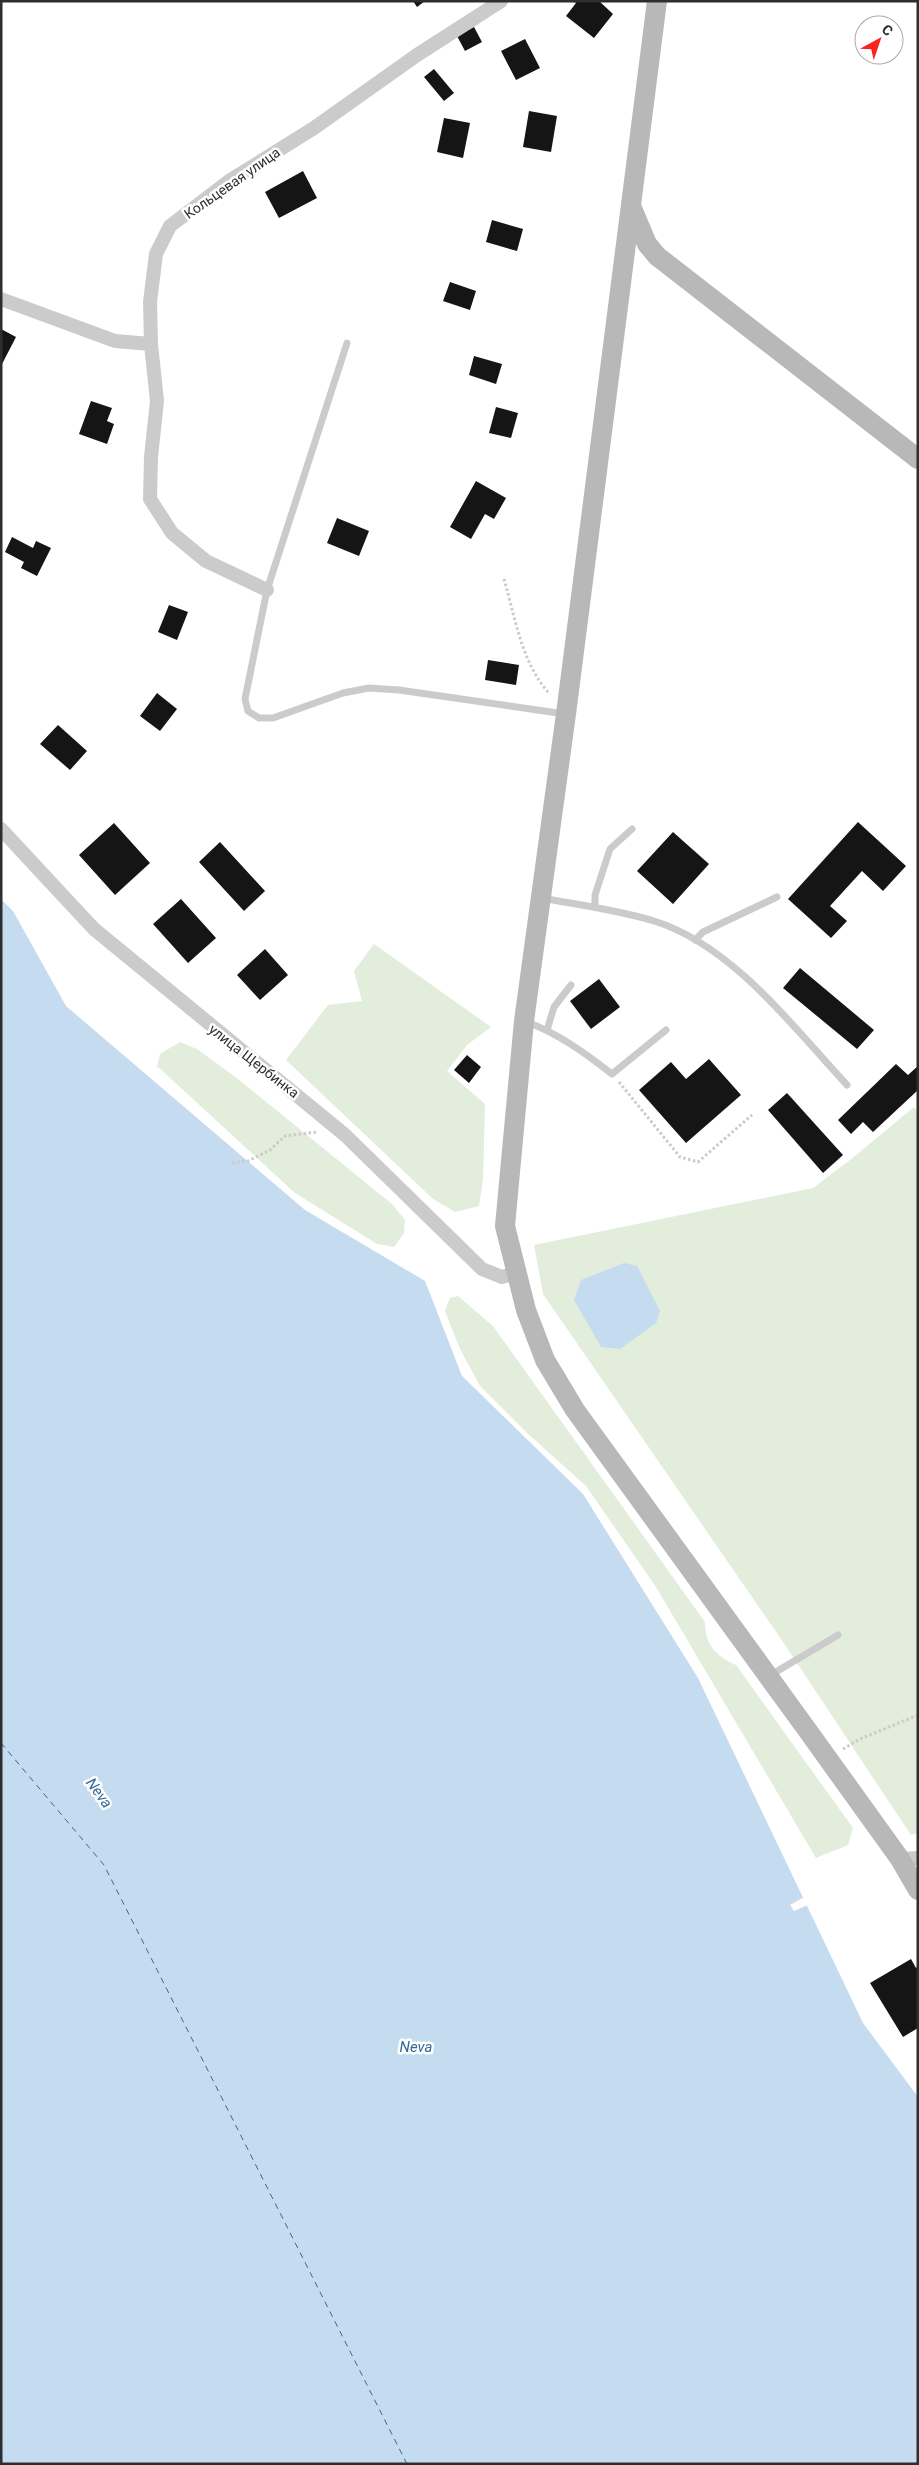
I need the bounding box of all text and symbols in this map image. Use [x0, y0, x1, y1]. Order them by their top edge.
north arrow [854, 15, 904, 65]
text: С [879, 21, 896, 39]
street label: Кольцевая улица [181, 144, 283, 222]
street label: улица Щербинка [206, 1021, 302, 1101]
water label: Neva [82, 1774, 116, 1812]
water label: Neva [400, 2038, 433, 2056]

